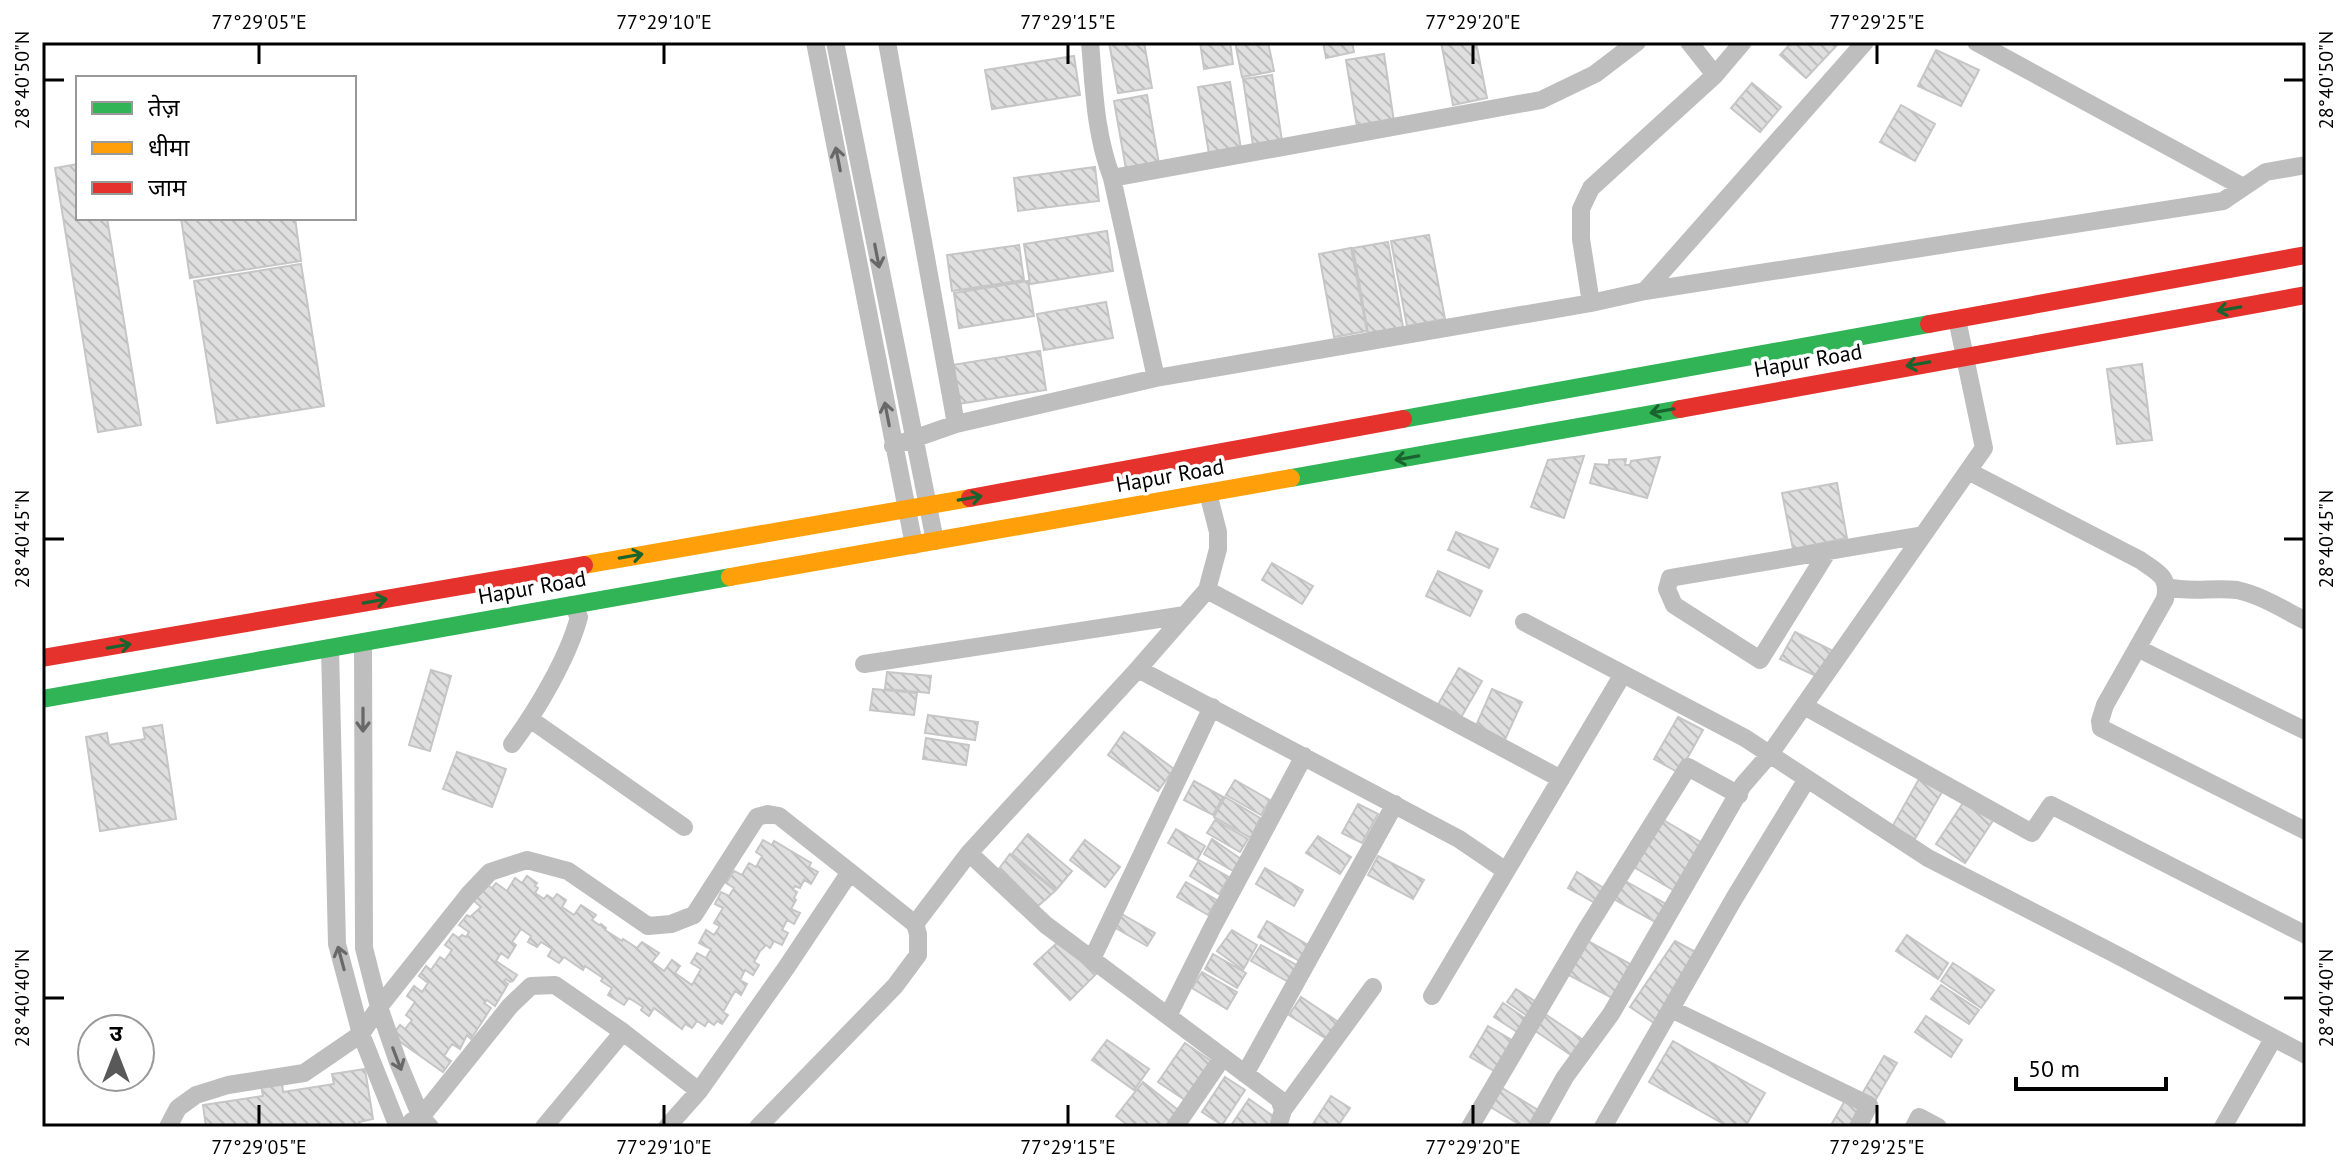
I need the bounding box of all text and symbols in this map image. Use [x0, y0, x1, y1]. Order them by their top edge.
text: 77°29'05"E [211, 9, 307, 35]
text: 77°29'10"E [616, 9, 712, 35]
text: 77°29'15"E [1020, 9, 1116, 35]
text: 77°29'20"E [1425, 9, 1521, 35]
text: 77°29'25"E [1829, 9, 1925, 35]
text: 28°40'50"N [9, 31, 35, 129]
text: 28°40'50"N [2313, 31, 2339, 129]
legend [76, 76, 356, 220]
text: तेज़ [148, 92, 181, 123]
text: धीमा [148, 132, 190, 163]
one-way arrow [829, 147, 844, 172]
text: जाम [148, 172, 187, 203]
one-way arrow [871, 243, 886, 268]
one-way arrow [2217, 302, 2242, 317]
street label: Hapur Road [1752, 337, 1864, 383]
one-way arrow [1906, 357, 1931, 372]
one-way arrow [879, 402, 894, 427]
one-way arrow [1650, 405, 1676, 420]
one-way arrow [1394, 451, 1420, 466]
street label: Hapur Road [1114, 452, 1226, 498]
text: 28°40'45"N [9, 490, 35, 588]
one-way arrow [957, 490, 983, 505]
text: 28°40'45"N [2313, 490, 2339, 588]
one-way arrow [618, 548, 643, 563]
street label: Hapur Road [476, 564, 588, 610]
one-way arrow [362, 592, 387, 607]
one-way arrow [106, 637, 131, 652]
one-way arrow [355, 706, 371, 733]
one-way arrow [332, 946, 347, 972]
text: 28°40'40"N [9, 949, 35, 1047]
text: 28°40'40"N [2313, 949, 2339, 1047]
north arrow [76, 1013, 156, 1093]
text: उ [110, 1019, 124, 1047]
scale bar [2016, 1041, 2166, 1091]
one-way arrow [391, 1046, 405, 1070]
text: 50 m [2028, 1053, 2080, 1084]
text: 77°29'05"E [211, 1134, 307, 1160]
text: 77°29'10"E [616, 1134, 712, 1160]
text: 77°29'15"E [1020, 1134, 1116, 1160]
text: 77°29'20"E [1425, 1134, 1521, 1160]
text: 77°29'25"E [1829, 1134, 1925, 1160]

